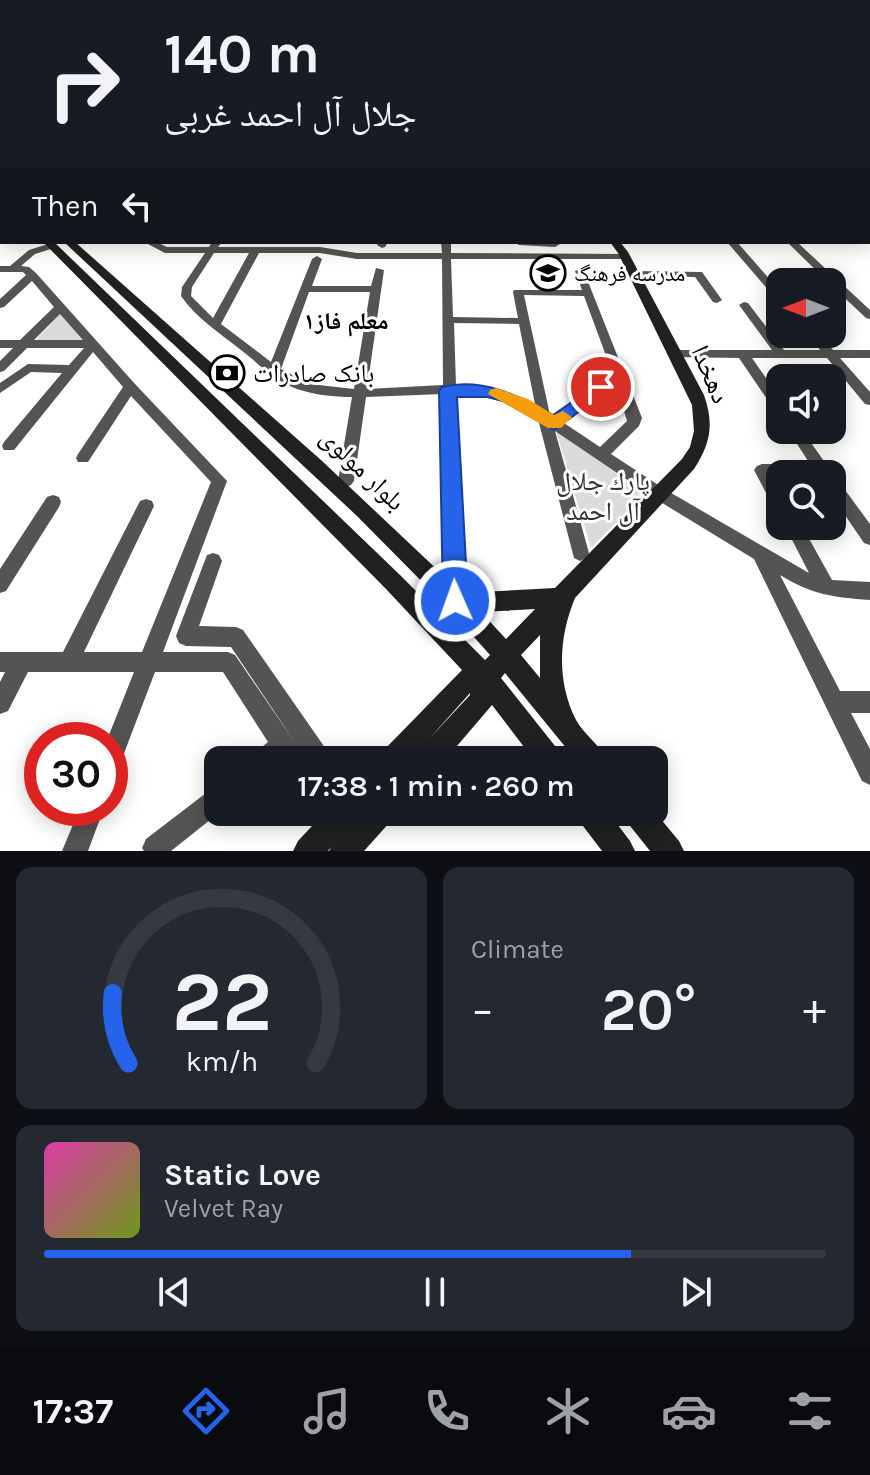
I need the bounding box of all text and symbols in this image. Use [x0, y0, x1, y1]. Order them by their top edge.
text: 140 m [164, 21, 320, 86]
icon: right [32, 32, 136, 136]
text: جلال آل احمد غربی [164, 93, 417, 135]
icon: left [115, 184, 159, 228]
text: Then [32, 188, 99, 224]
school or university icon: مدرسه فرهنگ [529, 254, 567, 292]
place label: مدرسه فرهنگ [574, 261, 685, 287]
north arrow [766, 268, 846, 348]
map controls [766, 268, 846, 540]
district label: معلم فاز۱ [303, 307, 389, 337]
street label: دهخدا [685, 341, 736, 408]
pin [567, 353, 635, 421]
bank icon: بانک صادرات [208, 354, 246, 392]
place label: بانک صادرات [253, 358, 374, 389]
button: sound [766, 364, 846, 444]
icon: arrive [579, 365, 623, 409]
street label: بلوار مولوی [314, 421, 411, 517]
button: search [766, 460, 846, 540]
park label: پارك جلال آل احمد [556, 466, 650, 527]
position arrow [413, 559, 497, 643]
speed limit sign: 30 [24, 722, 128, 826]
text: 17:38 · 1 min · 260 m [297, 768, 575, 804]
text: Climate [471, 934, 564, 965]
text: 22 [171, 954, 272, 1051]
text: 20° [601, 975, 696, 1045]
text: − [471, 984, 494, 1035]
text: + [803, 984, 826, 1035]
text: km/h [185, 1045, 258, 1078]
text: Static Love [164, 1157, 321, 1193]
text: Velvet Ray [164, 1193, 283, 1224]
icon: previous [152, 1270, 196, 1314]
icon: pause [413, 1270, 457, 1314]
icon: next [674, 1270, 718, 1314]
icon: directions [178, 1383, 234, 1439]
icon: music [299, 1383, 355, 1439]
icon: phone [419, 1383, 475, 1439]
icon: climate [540, 1383, 596, 1439]
icon: car [661, 1383, 717, 1439]
icon: filters [782, 1383, 838, 1439]
text: 17:37 [32, 1390, 113, 1432]

